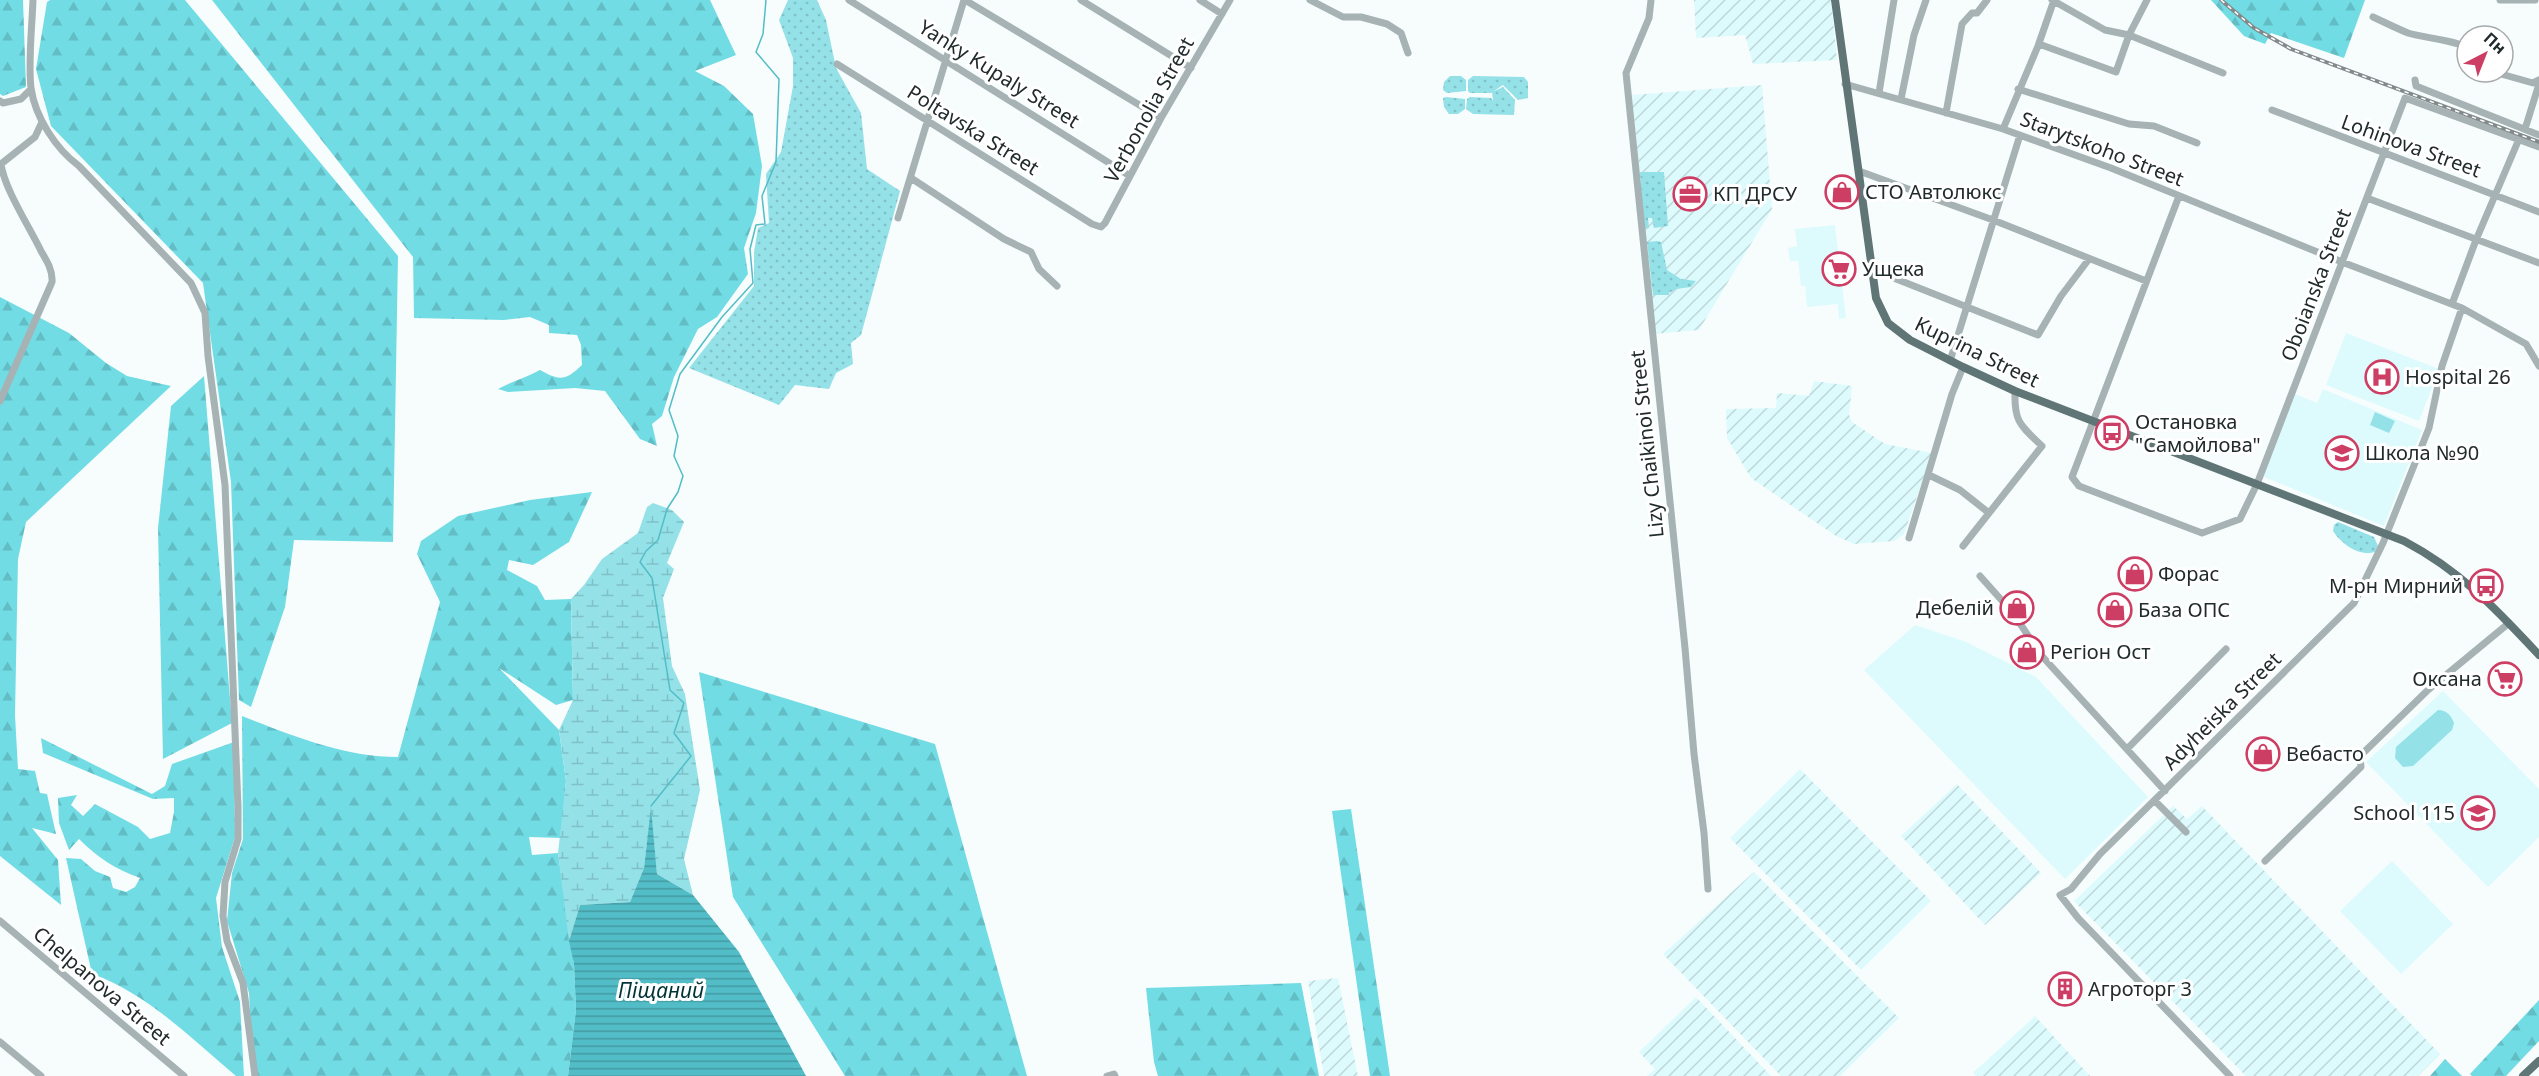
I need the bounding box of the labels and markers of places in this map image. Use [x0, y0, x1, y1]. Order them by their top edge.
shop icon: СТО Автолюкс [1824, 174, 1860, 210]
office icon: КП ДРСУ [1672, 176, 1708, 212]
place label: СТО Автолюкс [1865, 178, 2002, 205]
place label: КП ДРСУ [1713, 180, 1798, 207]
supermarket icon: Ущека [1821, 251, 1857, 287]
place label: Ущека [1862, 255, 1924, 282]
hospital icon: Hospital 26 [2364, 359, 2400, 395]
place label: Hospital 26 [2405, 363, 2511, 390]
place label: Остановка "Самойлова" [2135, 408, 2261, 458]
bus stop icon: Остановка "Самойлова" [2094, 415, 2130, 451]
school or university icon: Школа №90 [2324, 435, 2360, 471]
place label: Школа №90 [2365, 439, 2479, 466]
shop icon: Форас [2117, 556, 2153, 592]
place label: Форас [2158, 560, 2220, 587]
bus stop icon: М-рн Мирний [2468, 568, 2504, 604]
place label: М-рн Мирний [2329, 572, 2463, 599]
shop icon: Дебелій [1999, 590, 2035, 626]
shop icon: База ОПС [2097, 592, 2133, 628]
place label: Дебелій [1916, 594, 1994, 621]
place label: База ОПС [2138, 596, 2230, 623]
shop icon: Регіон Ост [2009, 634, 2045, 670]
place label: Регіон Ост [2050, 638, 2151, 665]
supermarket icon: Оксана [2487, 661, 2523, 697]
place label: Оксана [2412, 665, 2482, 692]
shop icon: Вебасто [2245, 736, 2281, 772]
place label: Вебасто [2286, 740, 2364, 767]
school or university icon: School 115 [2460, 795, 2496, 831]
place label: School 115 [2353, 799, 2455, 826]
building icon: Агроторг 3 [2047, 971, 2083, 1007]
place label: Агроторг 3 [2088, 975, 2192, 1002]

